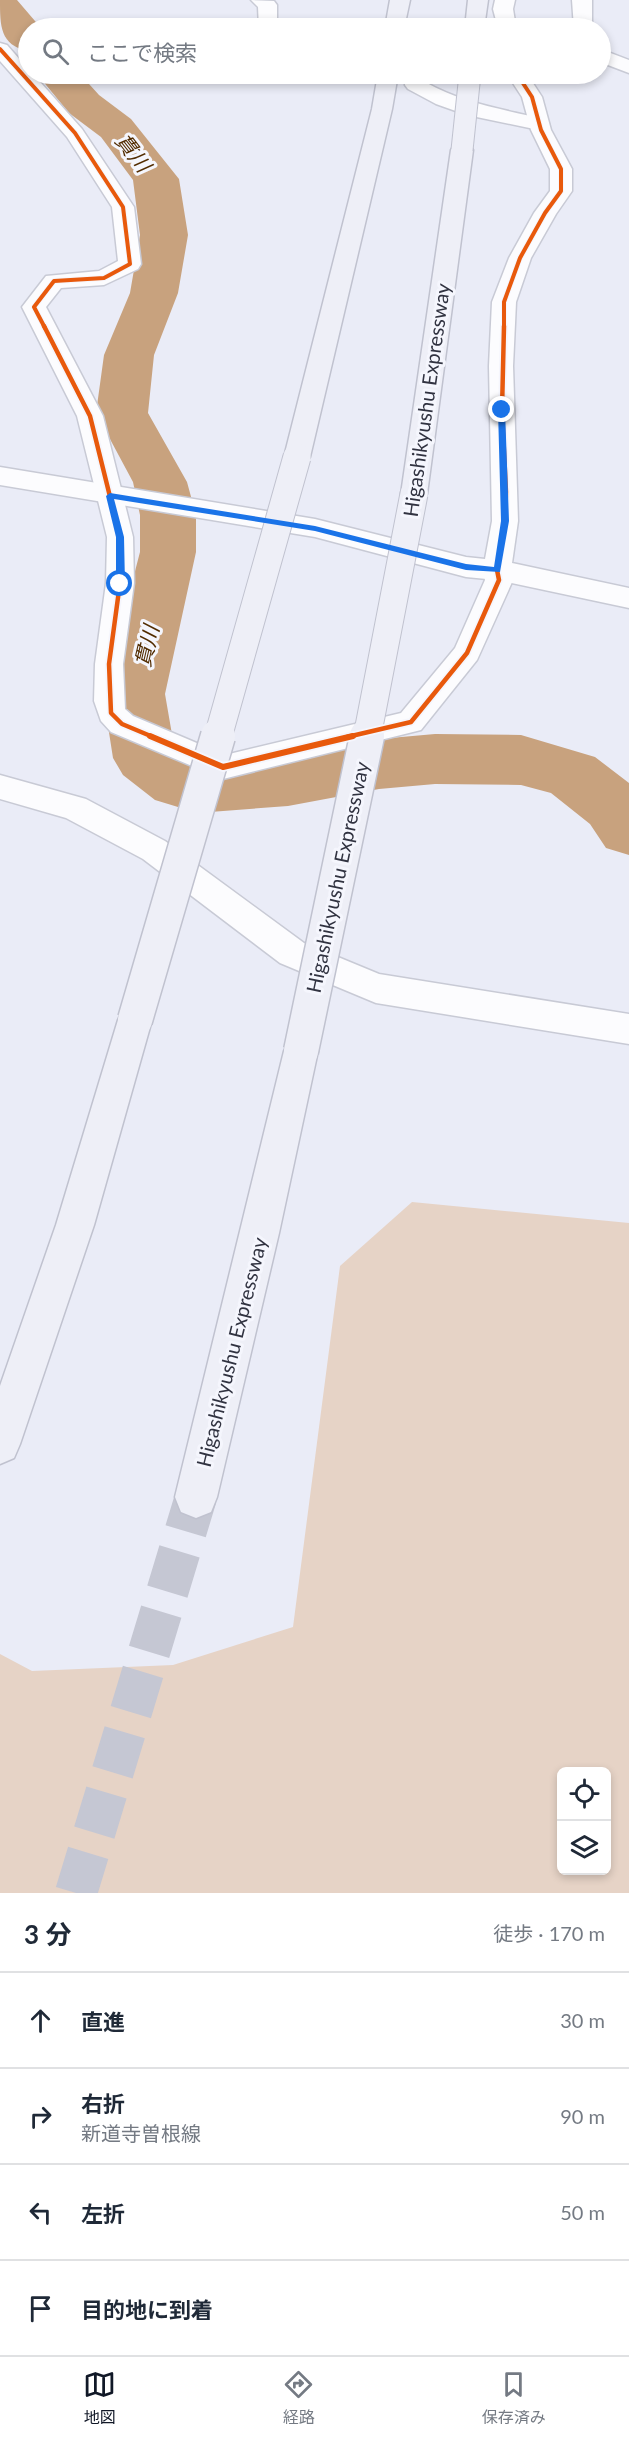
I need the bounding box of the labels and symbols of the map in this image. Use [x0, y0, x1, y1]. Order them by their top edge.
water label: 貫川 [111, 128, 158, 178]
street label: Higashikyushu Expressway [398, 281, 454, 518]
route end [488, 396, 514, 422]
route start [106, 570, 132, 596]
water label: 貫川 [129, 621, 163, 669]
street label: Higashikyushu Expressway [301, 759, 373, 995]
street label: Higashikyushu Expressway [191, 1234, 271, 1469]

